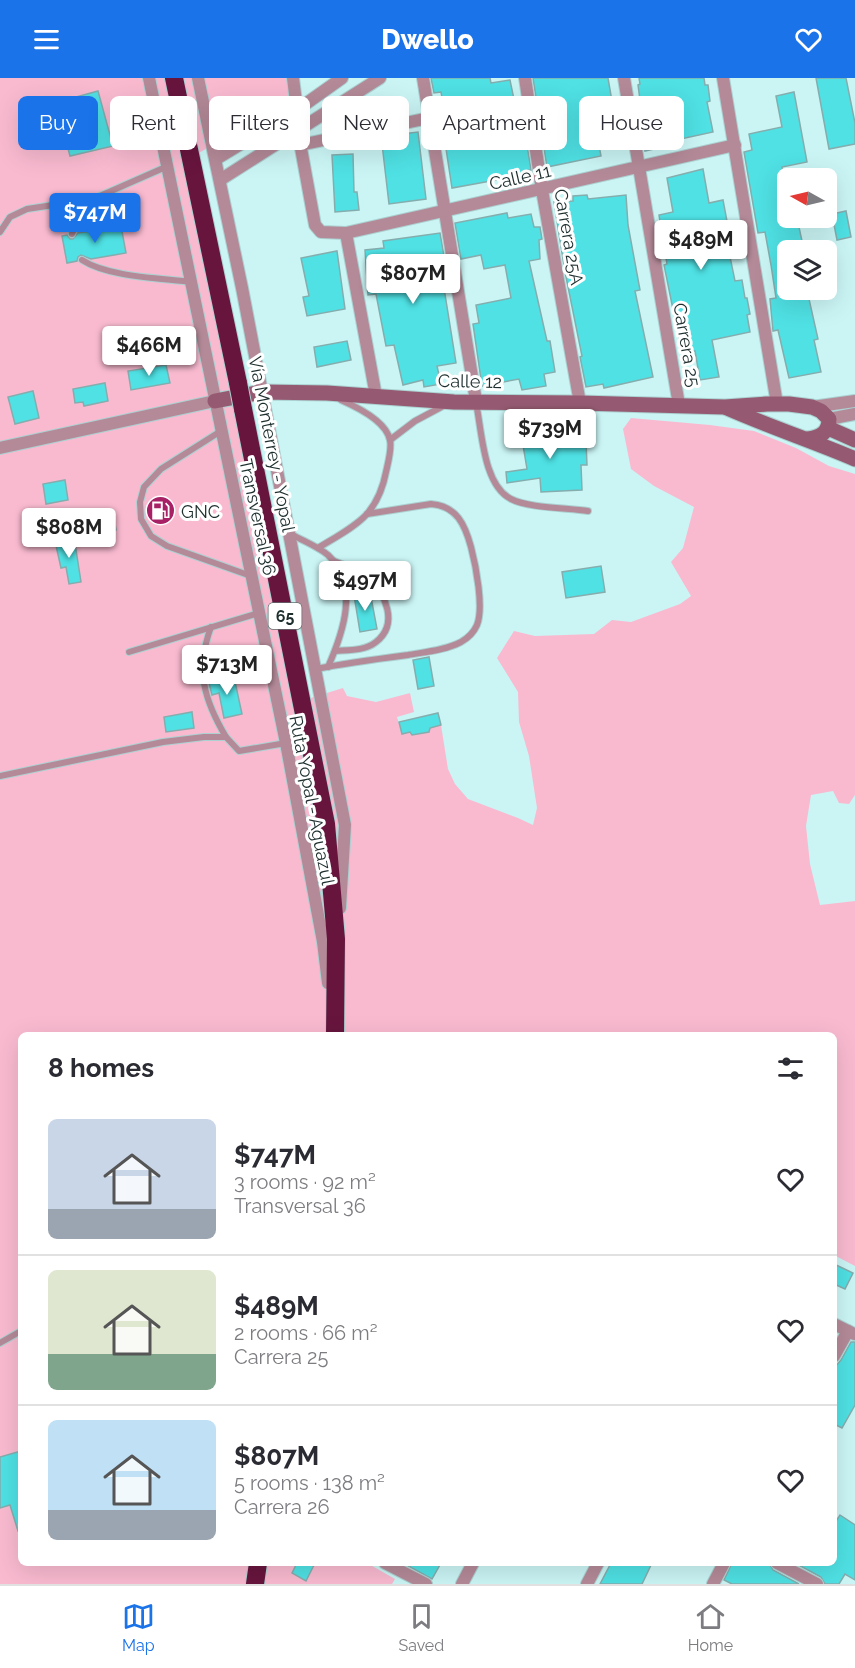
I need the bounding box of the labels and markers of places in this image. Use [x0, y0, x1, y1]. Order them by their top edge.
pin: $747M [53, 193, 137, 244]
pin: $489M [659, 220, 743, 271]
pin: $807M [371, 254, 455, 305]
pin: $466M [107, 326, 191, 377]
pin: $739M [508, 409, 592, 460]
fuel station icon: GNC [144, 495, 176, 527]
place label: GNC [181, 501, 220, 522]
pin: $808M [27, 508, 111, 559]
pin: $497M [323, 561, 407, 612]
pin: $713M [185, 645, 269, 696]

